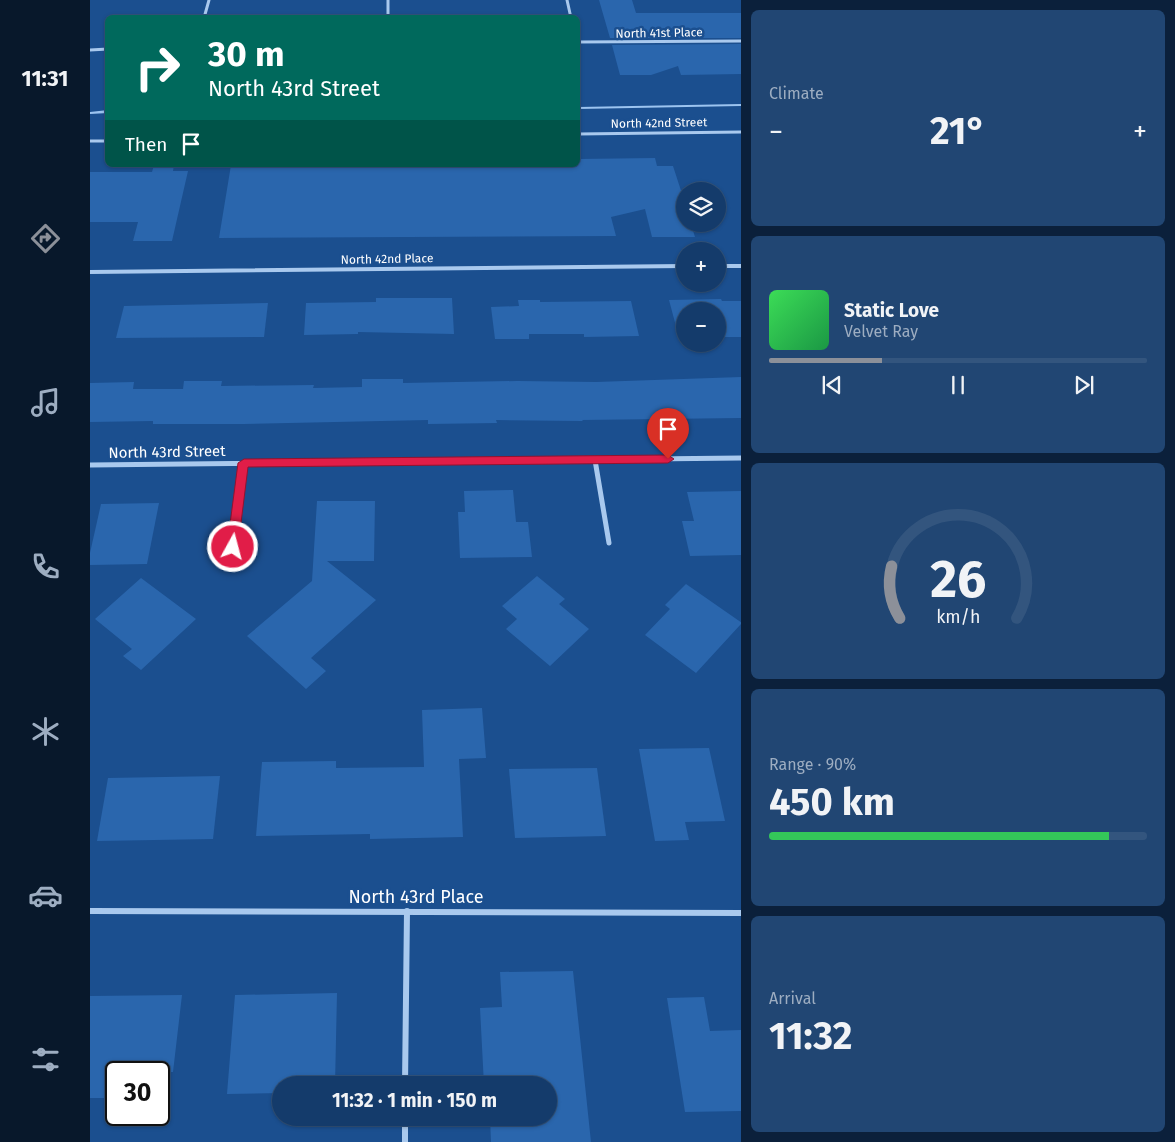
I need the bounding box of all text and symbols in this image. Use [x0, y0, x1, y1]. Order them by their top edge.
street label: North 41st Place [615, 25, 703, 41]
text: 30 m [208, 33, 285, 75]
icon: right [125, 35, 190, 100]
text: 11:31 [22, 65, 68, 92]
text: North 43rd Street [208, 75, 380, 102]
text: Climate [769, 84, 824, 103]
text: 21° [930, 108, 986, 154]
street label: North 42nd Street [611, 115, 708, 131]
text: − [769, 115, 783, 148]
text: + [1133, 115, 1147, 148]
icon: arrive [177, 130, 205, 158]
text: Then [125, 133, 167, 156]
map controls [676, 182, 726, 352]
button: layers [676, 182, 726, 232]
icon: directions [28, 221, 63, 256]
button: + [676, 242, 726, 292]
street label: North 42nd Place [341, 251, 433, 267]
text: Static Love [844, 299, 939, 322]
button: − [676, 302, 726, 352]
text: Velvet Ray [844, 322, 918, 341]
icon: previous [818, 371, 846, 399]
icon: pause [944, 371, 972, 399]
icon: next [1070, 371, 1098, 399]
icon: music [28, 385, 63, 420]
pin [647, 408, 689, 459]
icon: arrive [654, 415, 682, 443]
street label: North 43rd Street [108, 442, 226, 462]
position arrow [206, 520, 258, 572]
text: 26 [930, 548, 986, 611]
icon: phone [28, 549, 63, 584]
text: km/h [936, 606, 980, 628]
icon: climate [28, 714, 63, 749]
text: Range · 90% [769, 755, 856, 774]
text: 450 km [769, 779, 895, 825]
icon: car [28, 878, 63, 913]
street label: North 43rd Place [348, 886, 484, 908]
text: Arrival [769, 989, 816, 1008]
text: 11:32 [769, 1013, 852, 1059]
icon: filters [28, 1042, 63, 1077]
speed limit sign: 30 [105, 1061, 170, 1126]
text: 11:32 · 1 min · 150 m [332, 1089, 497, 1112]

